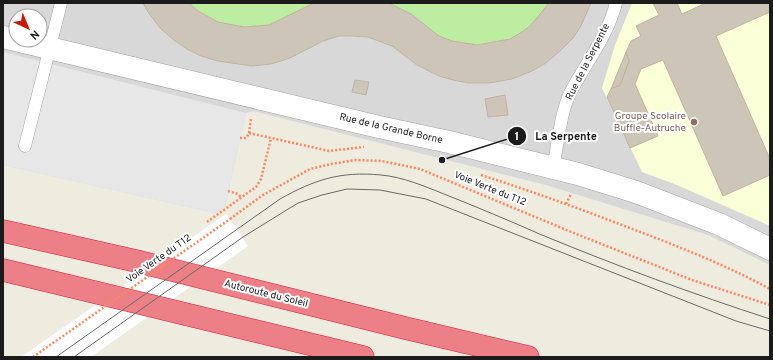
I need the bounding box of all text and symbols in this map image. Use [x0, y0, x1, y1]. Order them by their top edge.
north arrow [8, 8, 48, 48]
street label: Rue de la Serpente [563, 21, 613, 103]
text: N [27, 27, 42, 42]
place label: Groupe Scolaire Buffle-Autruche [614, 110, 686, 135]
street label: Rue de la Grande Borne [338, 111, 444, 147]
marker: Groupe Scolaire Buffle-Autruche [689, 117, 699, 127]
callout: La Serpente [507, 124, 605, 147]
text: 1 [515, 129, 519, 145]
text: La Serpente [535, 130, 597, 144]
street label: Voie Verte du T12 [452, 169, 528, 209]
street label: Voie Verte du T12 [124, 232, 194, 286]
street label: Autoroute du Soleil [223, 277, 309, 311]

